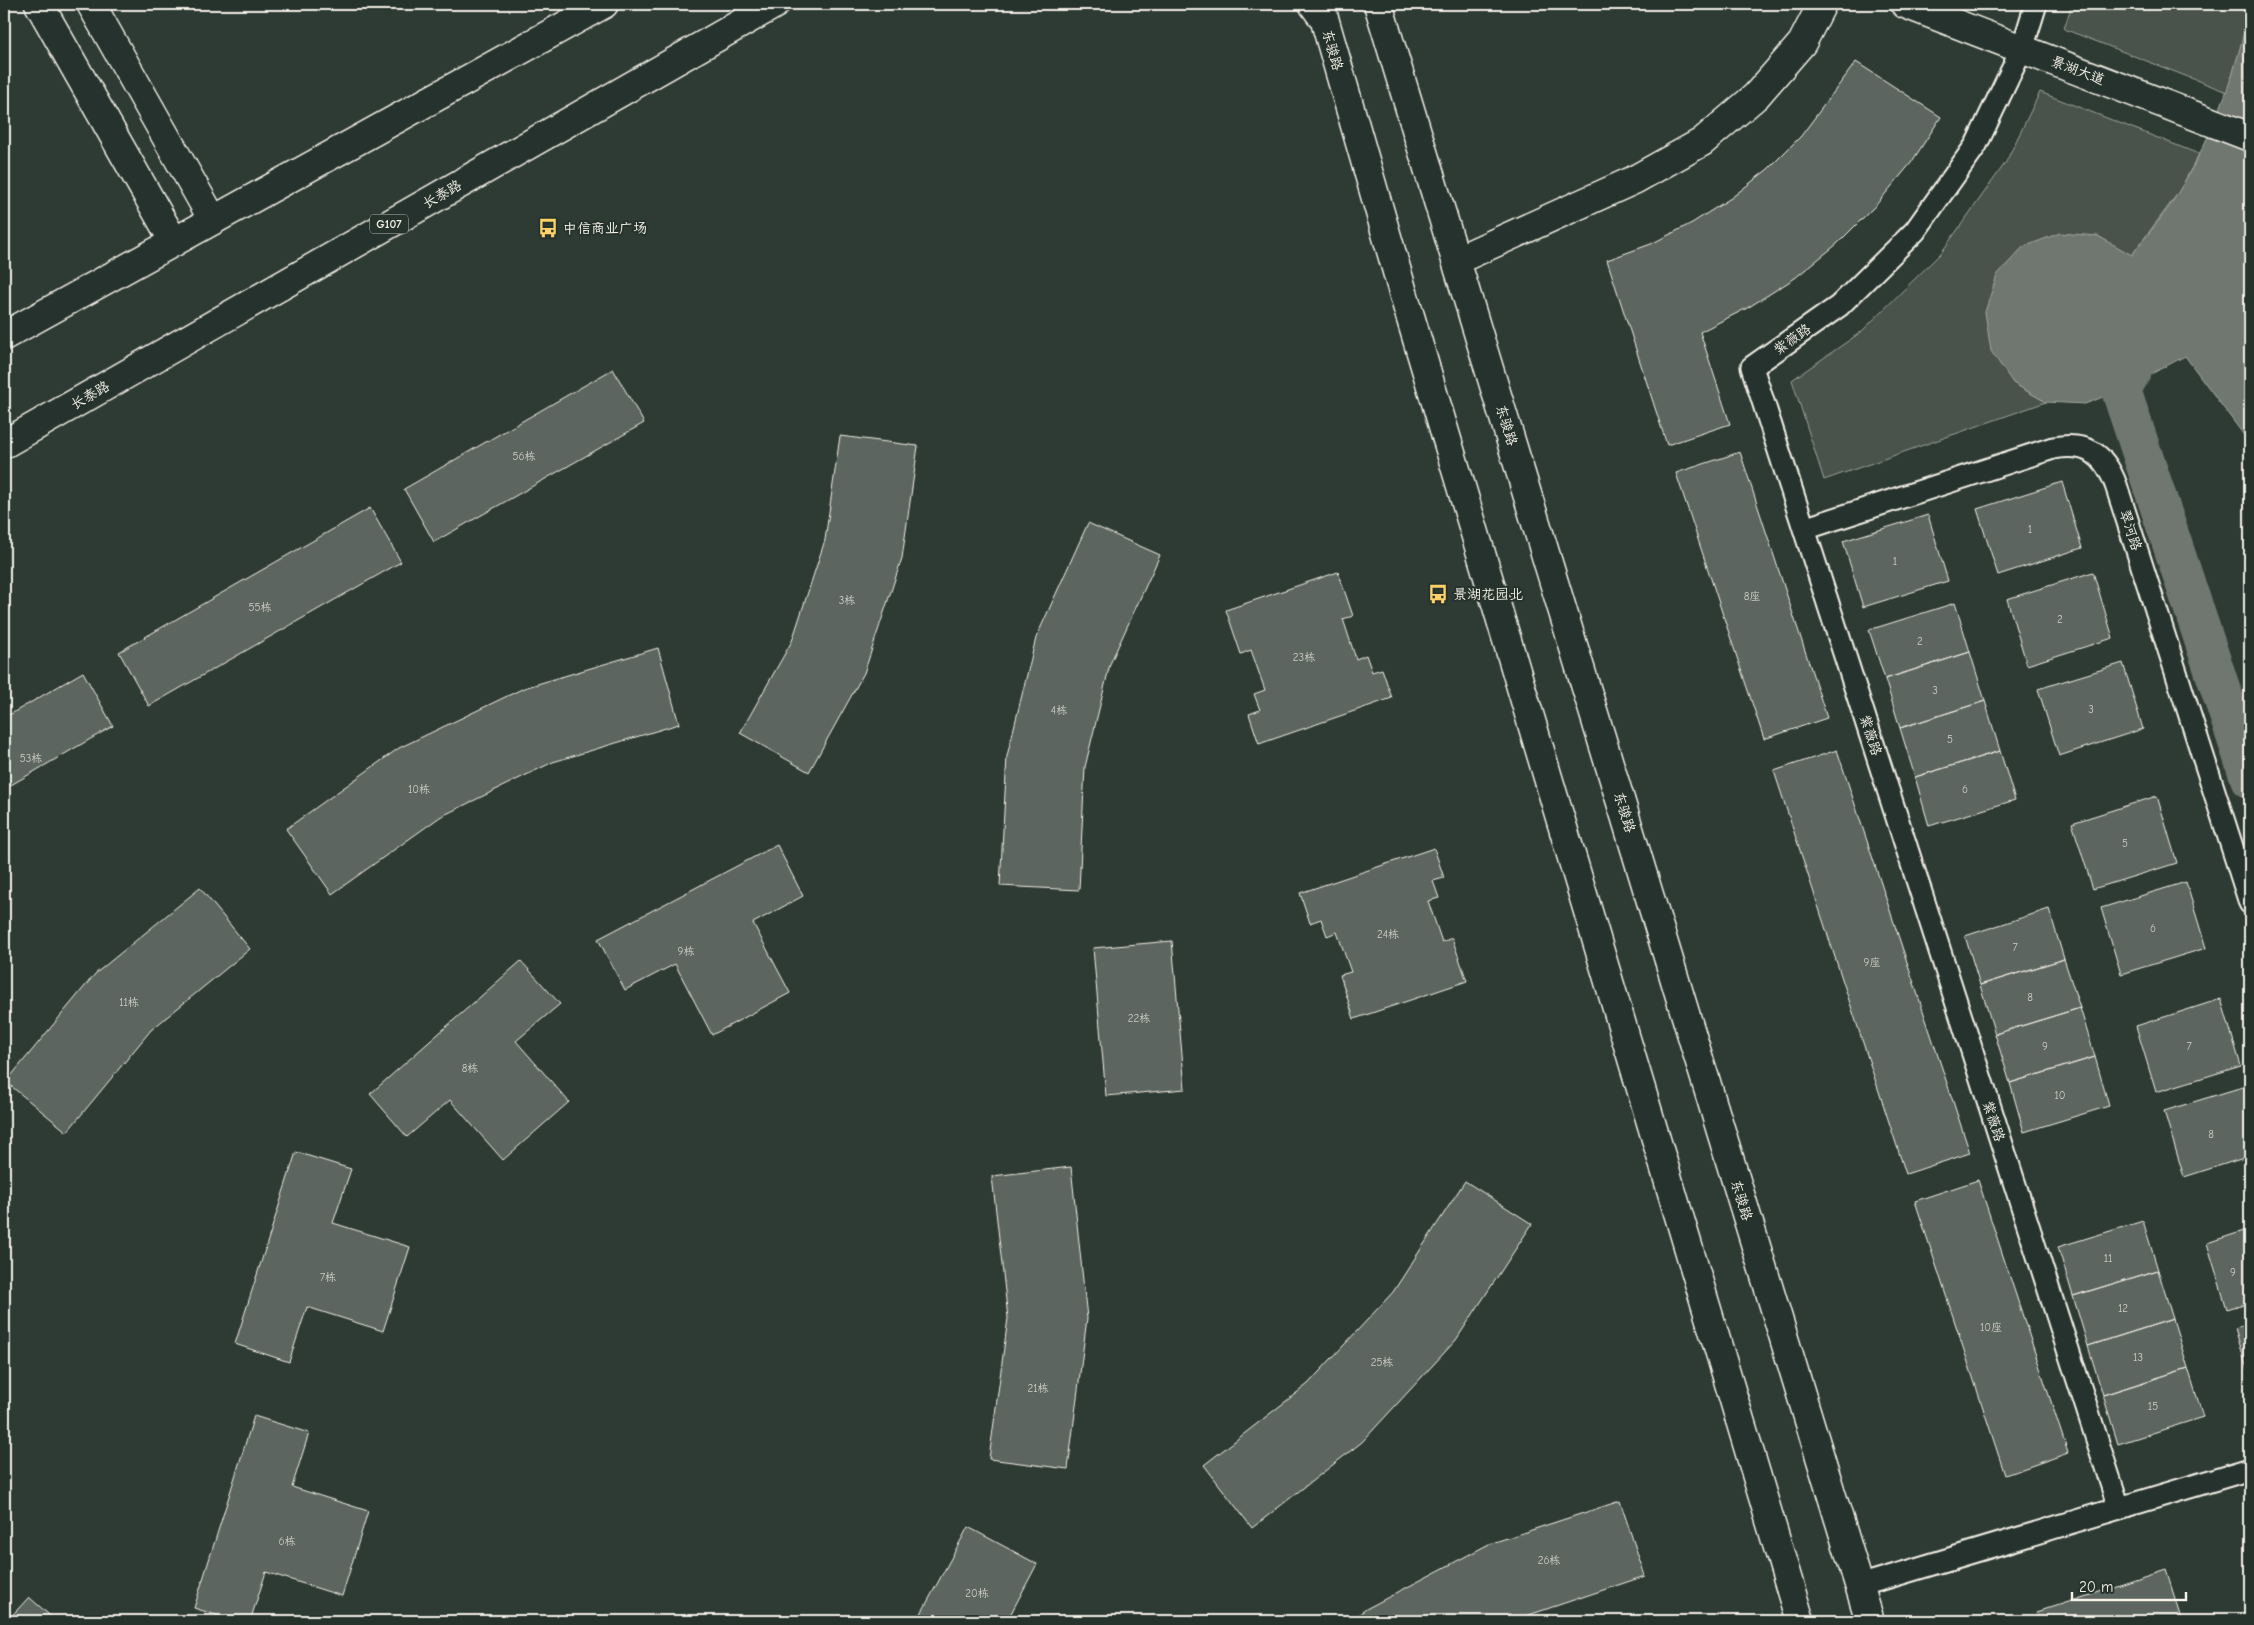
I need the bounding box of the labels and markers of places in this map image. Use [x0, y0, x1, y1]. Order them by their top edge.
bus stop icon: 中信商业广场 [537, 217, 559, 239]
place label: 中信商业广场 [563, 220, 647, 237]
bus stop icon: 景湖花园北 [1427, 583, 1449, 605]
place label: 景湖花园北 [1453, 586, 1523, 603]

